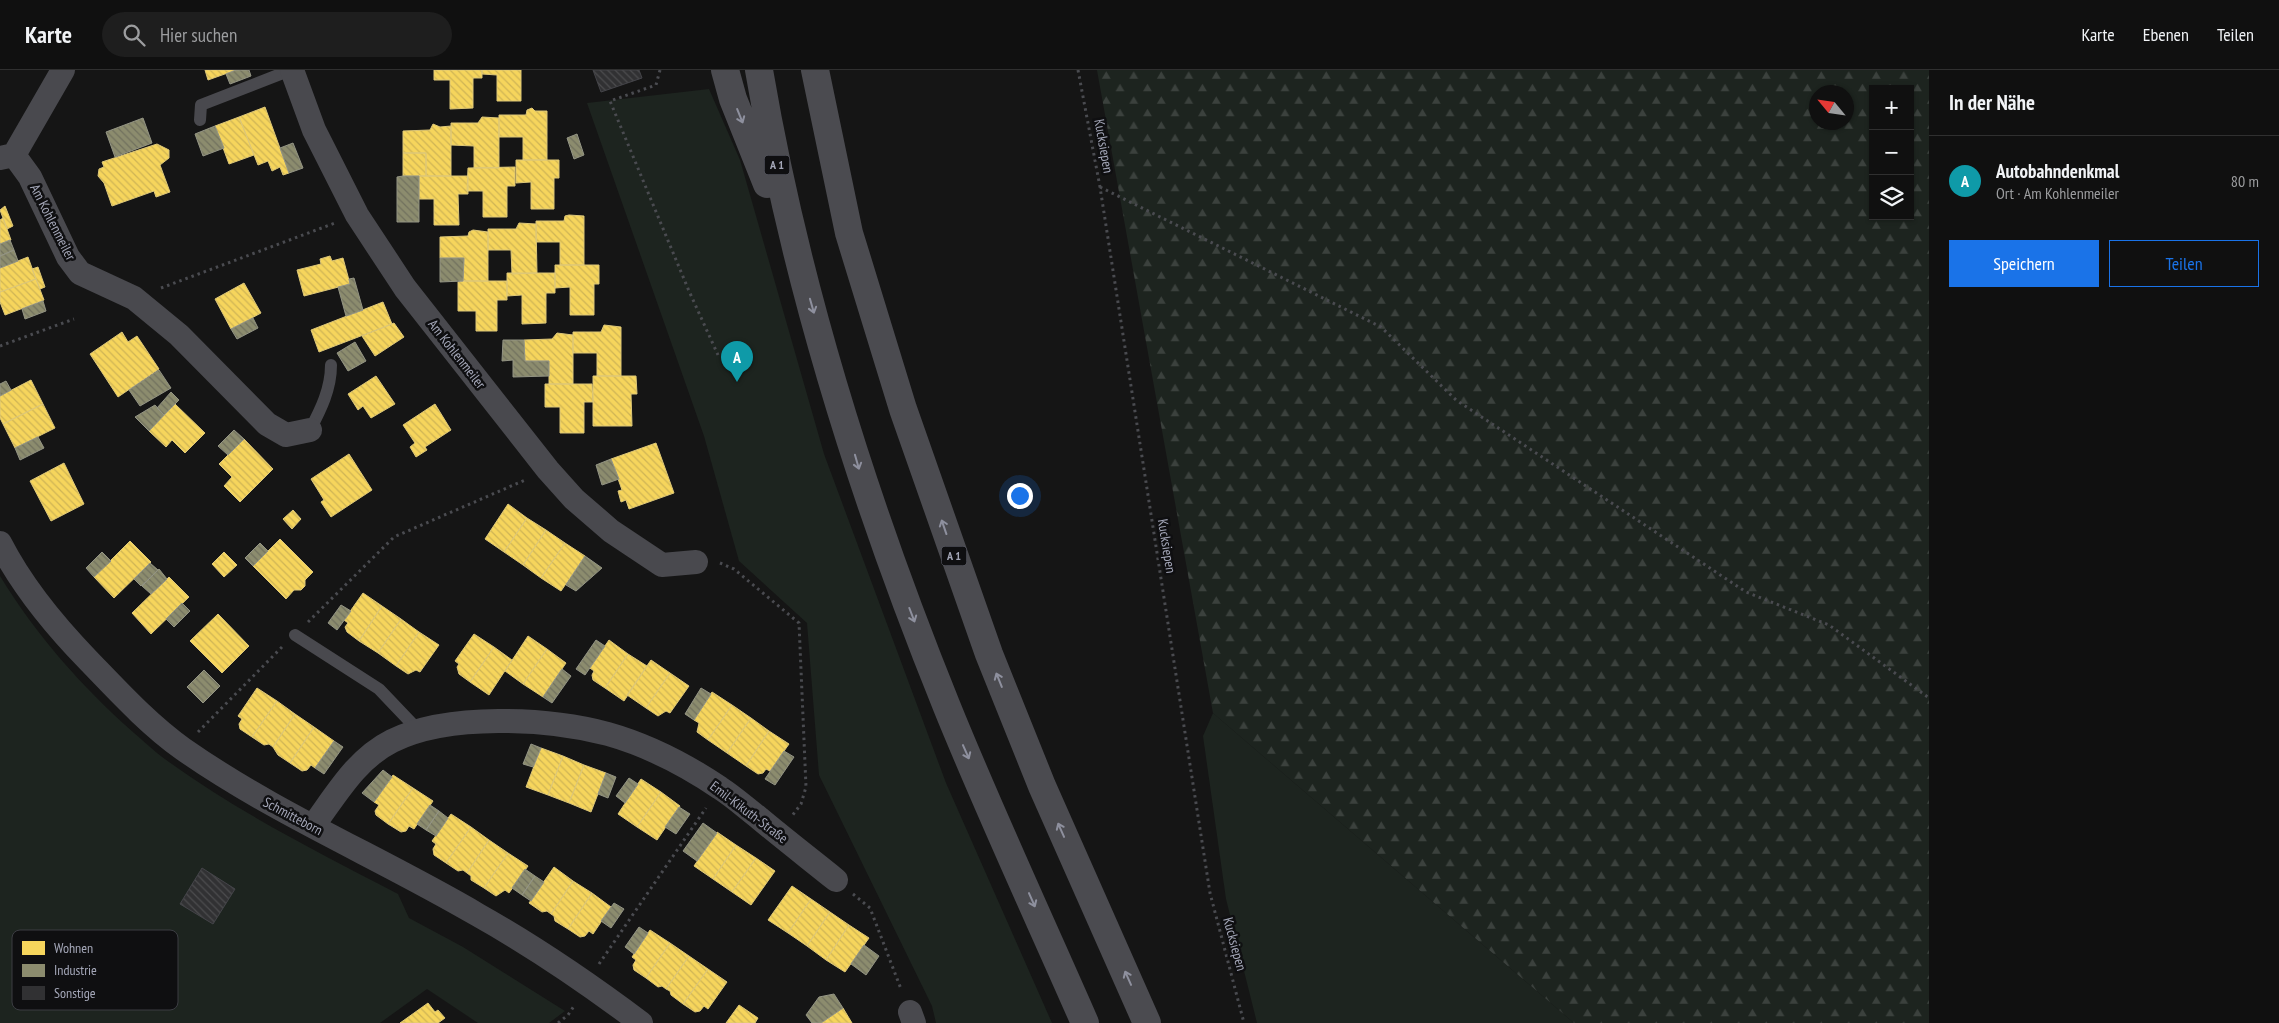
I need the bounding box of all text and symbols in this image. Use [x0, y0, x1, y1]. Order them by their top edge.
search box [102, 12, 452, 57]
text: Karte [25, 19, 72, 50]
icon: search [120, 21, 148, 49]
text: Hier suchen [160, 23, 237, 47]
text: Karte [2081, 23, 2115, 46]
text: Ebenen [2143, 23, 2189, 46]
text: Teilen [2217, 23, 2254, 46]
north arrow [1809, 85, 1854, 130]
map controls [1869, 85, 1914, 220]
button: + [1869, 85, 1914, 130]
text: In der Nähe [1949, 89, 2035, 116]
one-way arrow [736, 108, 746, 123]
street label: Kucksiepen [1090, 118, 1118, 174]
button: − [1869, 130, 1914, 175]
road number: A 1 [764, 156, 790, 174]
text: Autobahndenkmal [1996, 159, 2119, 183]
text: A [1961, 171, 1969, 191]
text: 80 m [2231, 171, 2259, 191]
button: layers [1869, 175, 1914, 220]
street label: Am Kohlenmeiler [26, 181, 80, 263]
text: Ort · Am Kohlenmeiler [1996, 183, 2119, 203]
button: Speichern [1949, 240, 2099, 287]
button: Teilen [2109, 240, 2259, 287]
one-way arrow [807, 298, 817, 314]
street label: Am Kohlenmeiler [424, 316, 490, 392]
pin: A [721, 341, 753, 382]
one-way arrow [853, 453, 863, 469]
your location [1007, 483, 1033, 509]
street label: Kucksiepen [1154, 518, 1180, 574]
one-way arrow [939, 520, 948, 535]
road number: A 1 [942, 546, 966, 566]
one-way arrow [908, 607, 917, 622]
one-way arrow [994, 673, 1004, 688]
one-way arrow [962, 744, 972, 759]
street label: Emil-Kikuth-Straße [706, 777, 792, 847]
street label: Schmitteborn [260, 793, 326, 839]
one-way arrow [1056, 823, 1066, 838]
one-way arrow [1027, 892, 1037, 907]
street label: Kucksiepen [1219, 915, 1251, 973]
legend [12, 930, 178, 1010]
text: Wohnen [54, 939, 93, 957]
text: Industrie [54, 961, 97, 979]
one-way arrow [1122, 971, 1132, 986]
text: Sonstige [54, 984, 96, 1002]

